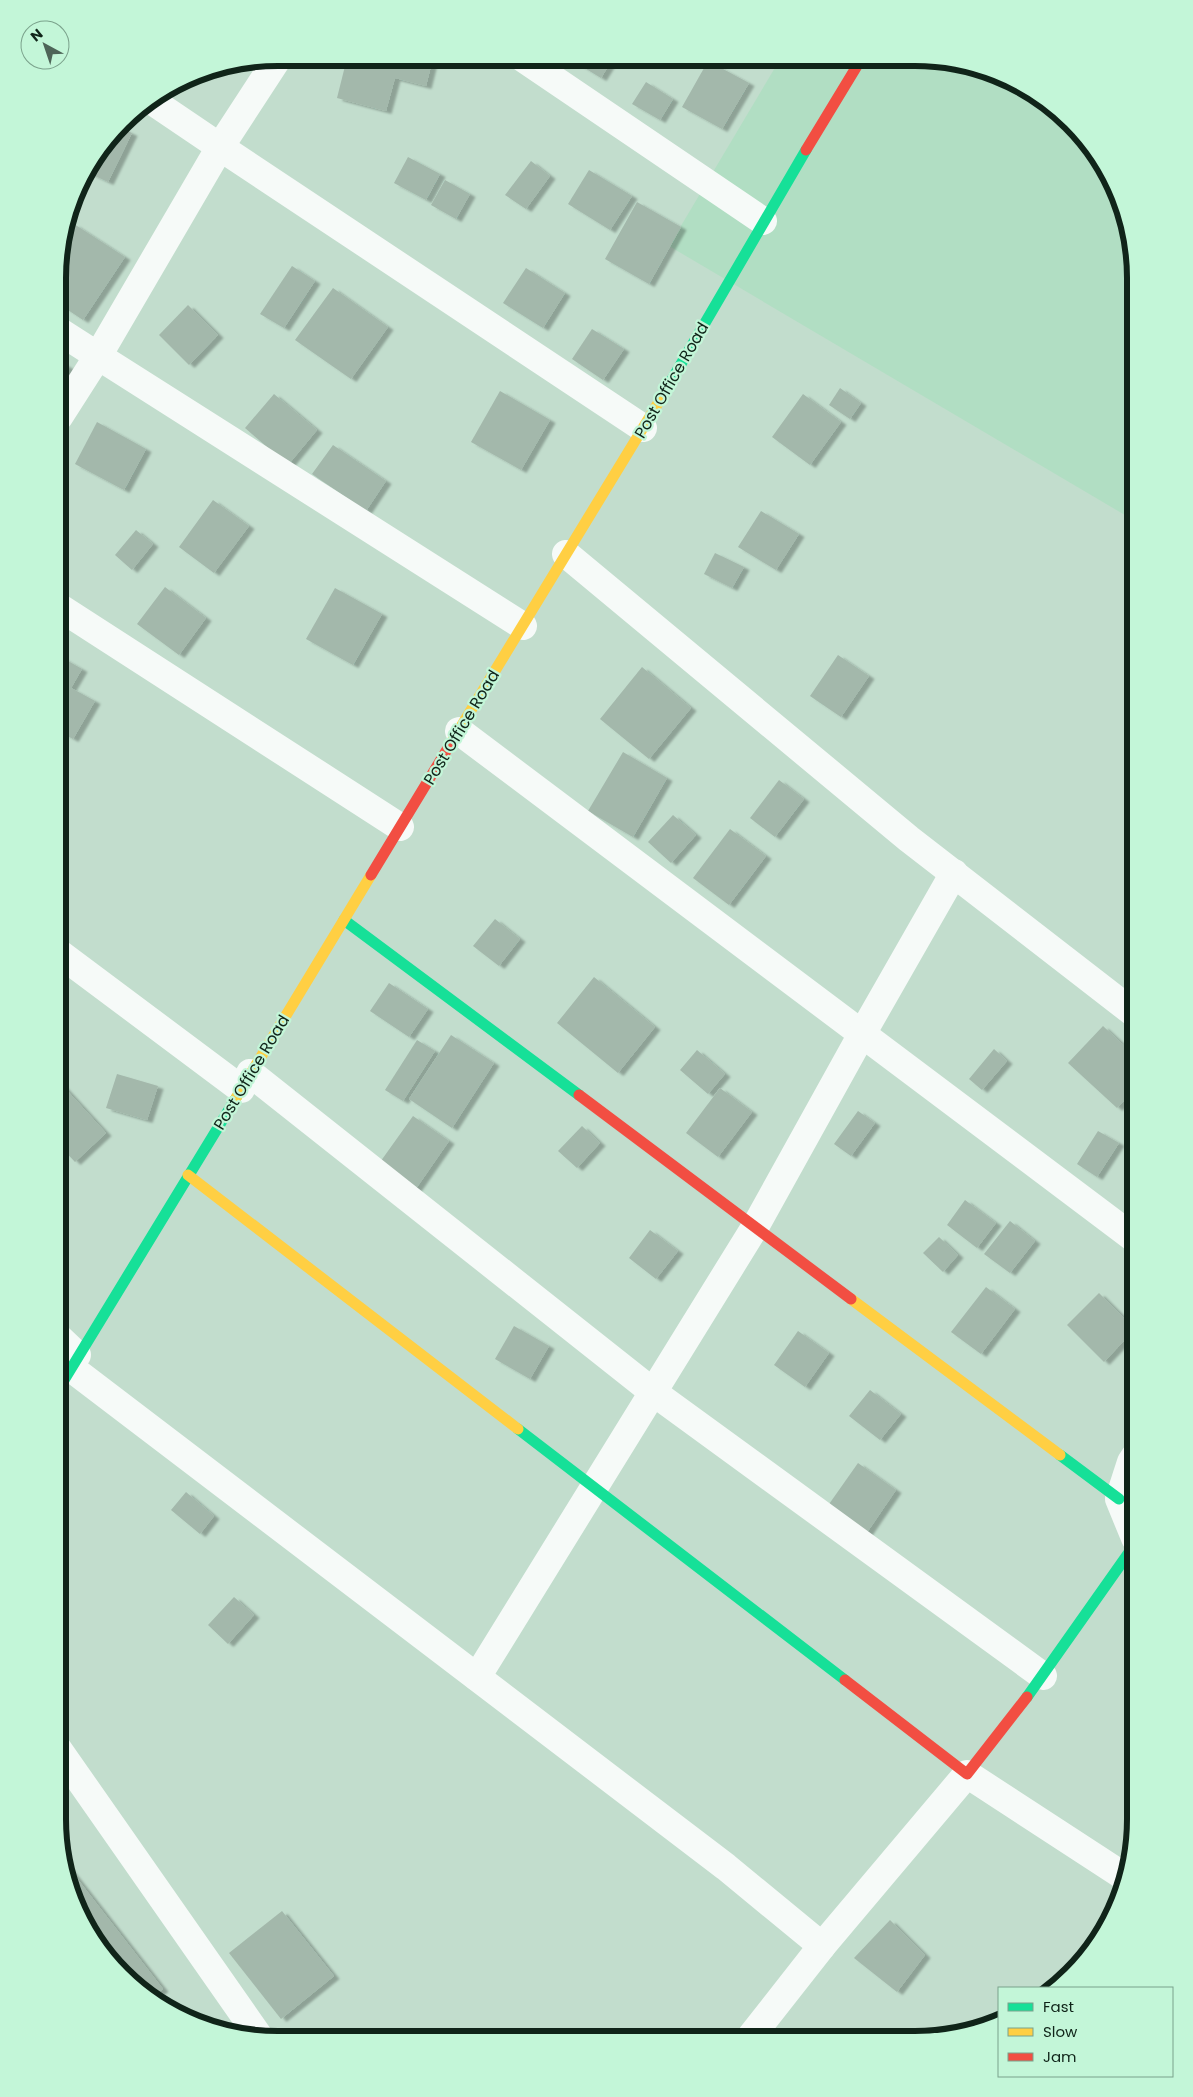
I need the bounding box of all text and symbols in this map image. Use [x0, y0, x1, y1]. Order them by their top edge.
north arrow [20, 20, 70, 70]
text: N [26, 24, 47, 46]
street label: Post Office Road [629, 318, 714, 443]
street label: Post Office Road [418, 665, 505, 789]
street label: Post Office Road [208, 1010, 295, 1134]
legend [998, 1987, 1173, 2077]
text: Fast [1043, 1996, 1074, 2017]
text: Slow [1043, 2021, 1078, 2042]
text: Jam [1043, 2046, 1077, 2067]

